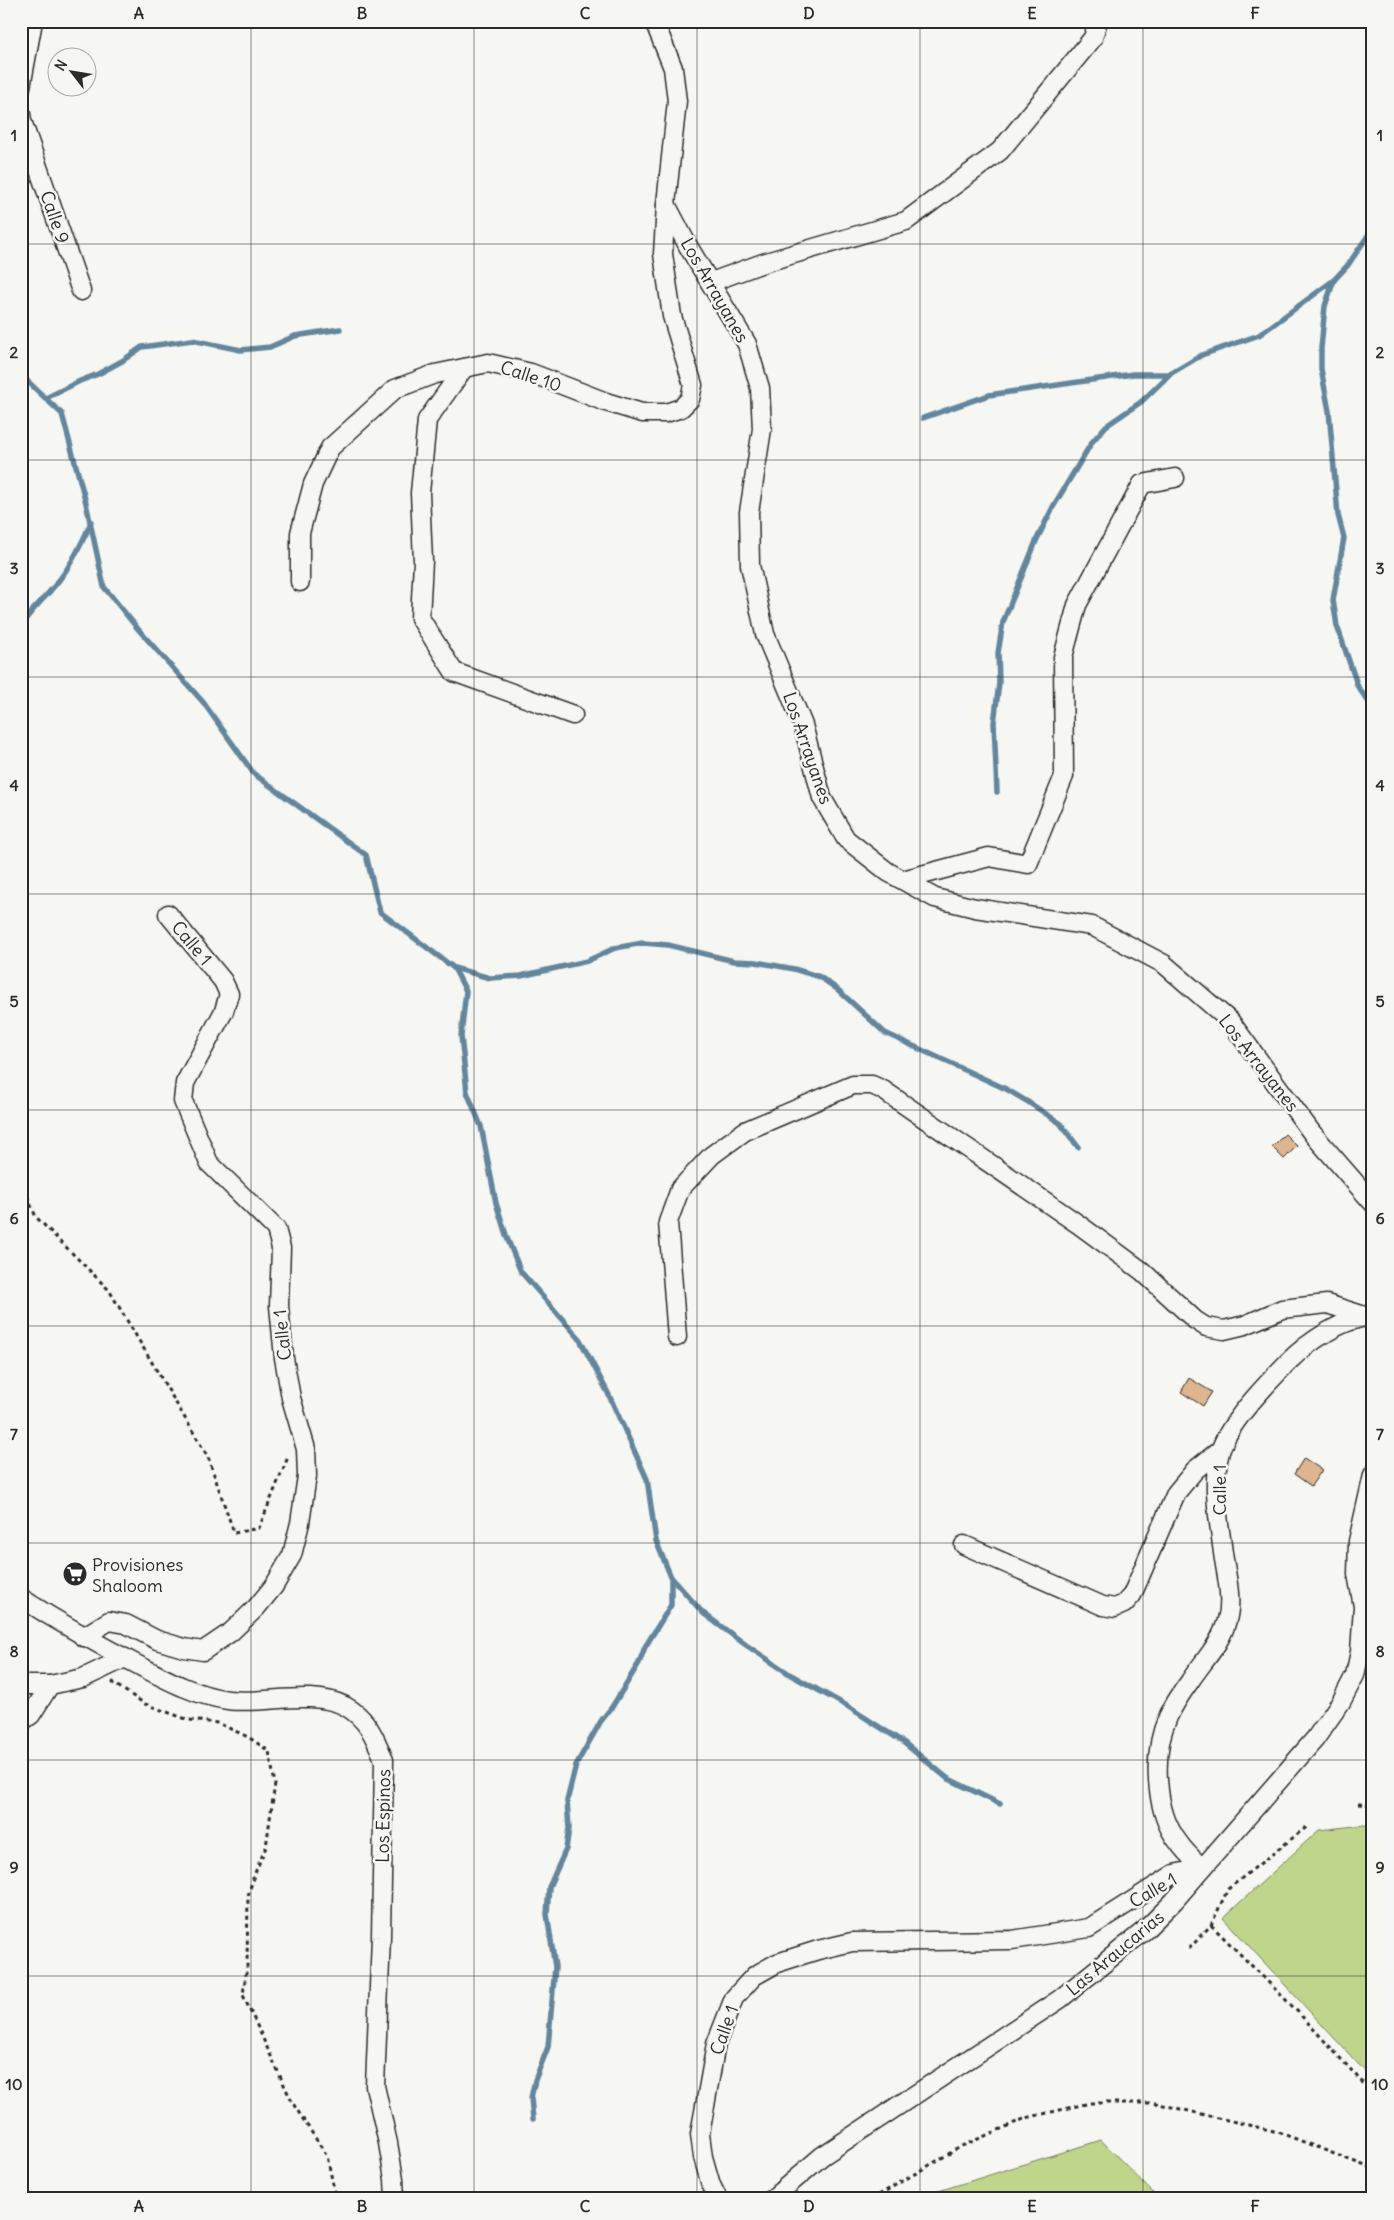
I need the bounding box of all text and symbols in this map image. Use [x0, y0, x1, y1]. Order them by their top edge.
text: A [134, 3, 144, 23]
text: B [357, 3, 368, 23]
text: C [580, 3, 591, 23]
text: D [803, 3, 815, 23]
text: E [1027, 3, 1037, 23]
text: F [1250, 3, 1260, 23]
north arrow [48, 48, 98, 98]
text: N [51, 57, 71, 74]
text: 1 [11, 125, 17, 145]
text: 1 [1377, 125, 1383, 145]
street label: Calle 9 [35, 188, 75, 246]
street label: Los Arrayanes [676, 233, 754, 347]
text: 2 [10, 342, 19, 362]
text: 2 [1376, 342, 1385, 362]
street label: Calle 10 [497, 355, 565, 397]
text: 3 [9, 558, 19, 578]
text: 3 [1375, 558, 1385, 578]
street label: Los Arrayanes [778, 689, 838, 807]
text: 4 [9, 775, 19, 795]
text: 4 [1375, 775, 1385, 795]
street label: Calle 1 [167, 916, 217, 970]
text: 5 [9, 991, 19, 1011]
text: 5 [1375, 991, 1385, 1011]
street label: Los Arrayanes [1214, 1010, 1304, 1116]
text: 6 [9, 1208, 19, 1228]
text: 6 [1375, 1208, 1385, 1228]
street label: Calle 1 [268, 1308, 296, 1362]
text: 7 [10, 1424, 18, 1444]
text: 7 [1376, 1424, 1384, 1444]
street label: Calle 1 [1208, 1464, 1231, 1516]
place label: Provisiones Shaloom [92, 1553, 184, 1597]
supermarket icon: Provisiones Shaloom [62, 1561, 88, 1587]
text: 8 [9, 1641, 19, 1661]
text: 8 [1375, 1641, 1385, 1661]
street label: Los Espinos [371, 1769, 395, 1863]
text: 9 [9, 1857, 19, 1877]
text: 9 [1375, 1857, 1385, 1877]
street label: Calle 1 [1125, 1867, 1181, 1913]
street label: Las Araucarias [1061, 1905, 1169, 2001]
street label: Calle 1 [705, 2002, 743, 2058]
text: 10 [6, 2074, 22, 2094]
text: 10 [1372, 2074, 1388, 2094]
text: A [134, 2196, 144, 2216]
text: B [357, 2196, 368, 2216]
text: C [580, 2196, 591, 2216]
text: D [803, 2196, 815, 2216]
text: E [1027, 2196, 1037, 2216]
text: F [1250, 2196, 1260, 2216]

